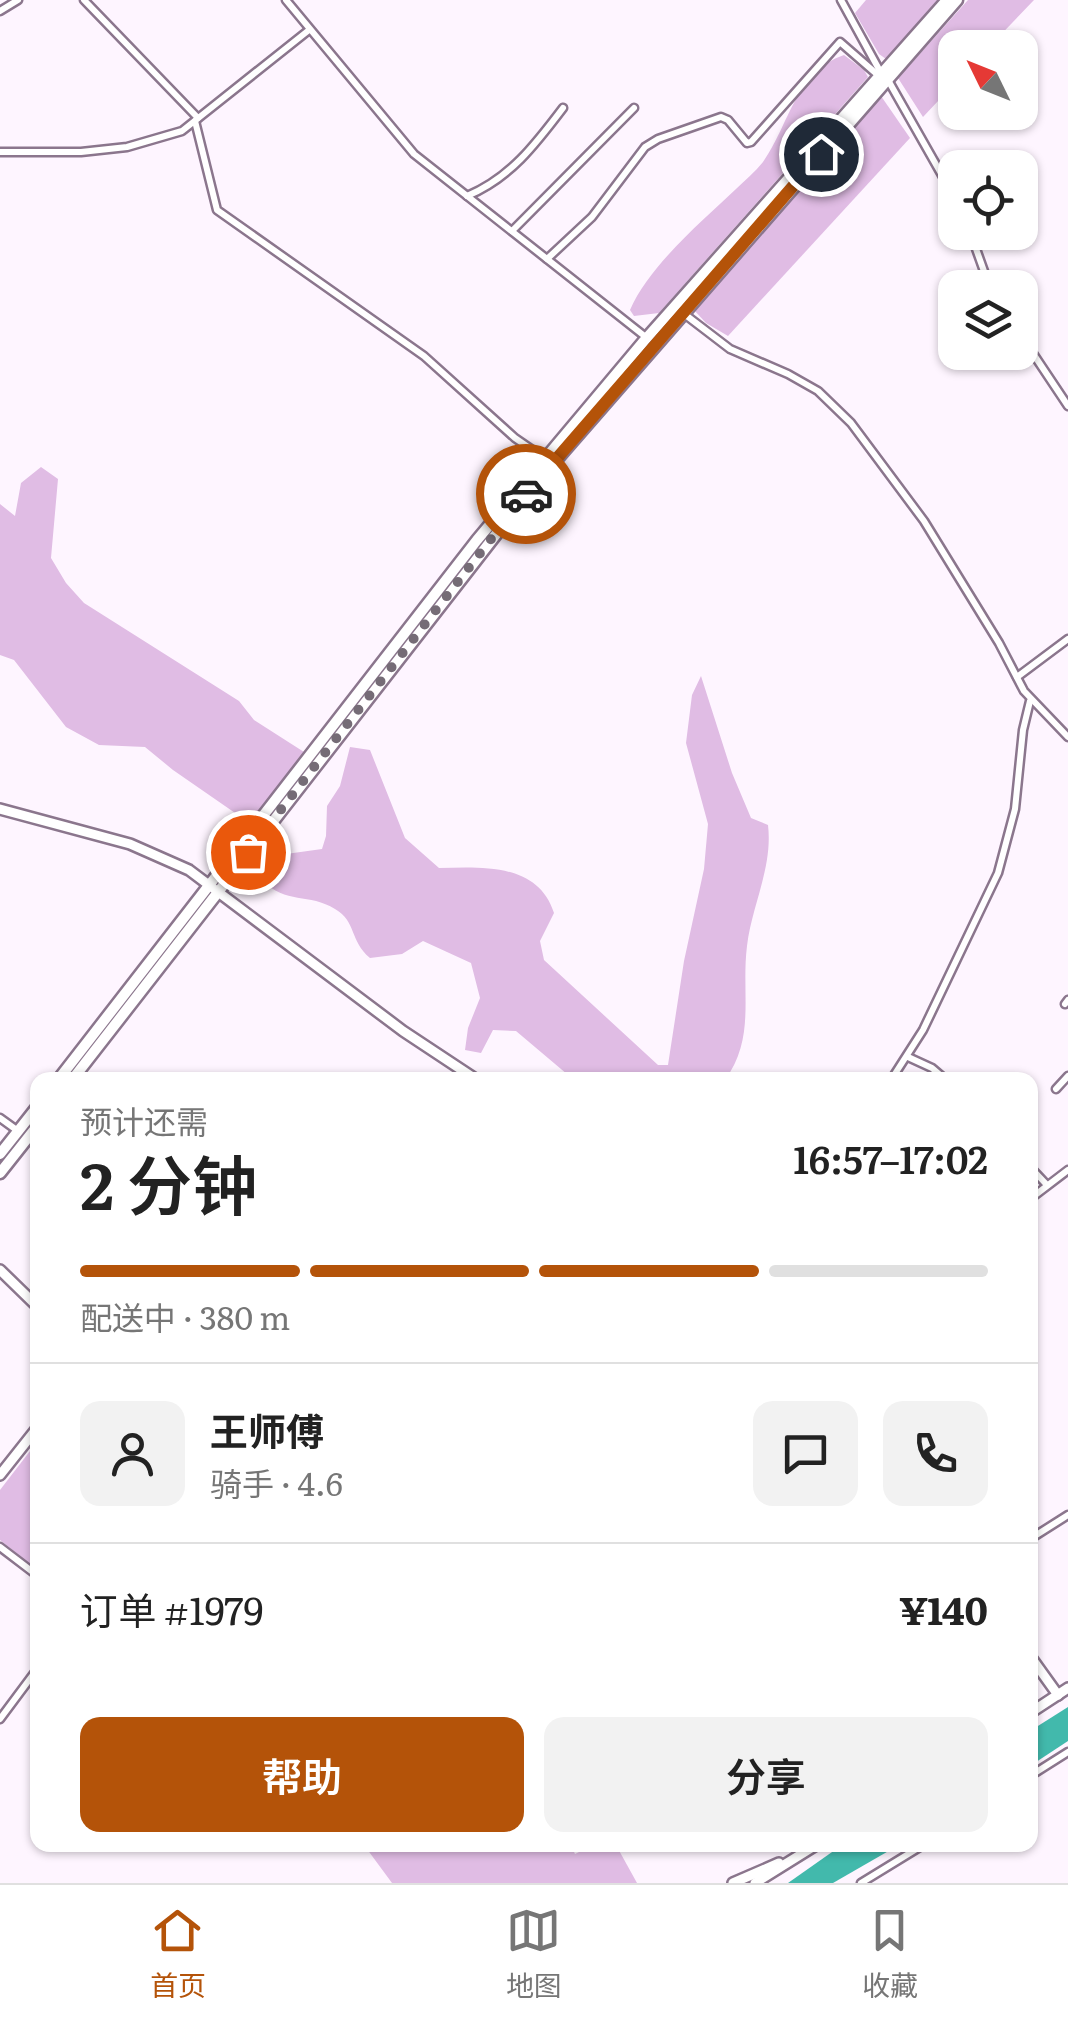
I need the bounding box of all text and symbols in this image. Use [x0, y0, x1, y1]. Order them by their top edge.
north arrow [938, 30, 1038, 130]
map controls [938, 30, 1038, 370]
pin [779, 112, 864, 197]
icon: home [794, 127, 849, 182]
button: locate [938, 150, 1038, 250]
button: layers [938, 270, 1038, 370]
courier [476, 444, 576, 544]
icon: car [499, 467, 554, 522]
pin [206, 810, 291, 895]
icon: bag [221, 825, 276, 880]
text: 预计还需 [80, 1096, 208, 1144]
text: 16:57–17:02 [793, 1129, 988, 1186]
text: 2 分钟 [80, 1133, 257, 1230]
text: 配送中 · 380 m [80, 1292, 290, 1340]
button: person [80, 1401, 185, 1506]
text: 王师傅 [210, 1401, 324, 1458]
button: chat [753, 1401, 858, 1506]
button: phone [883, 1401, 988, 1506]
text: 骑手 · 4.6 [210, 1458, 343, 1506]
text: 订单 #1979 [80, 1580, 263, 1637]
text: ¥140 [899, 1580, 988, 1637]
button: 帮助 [80, 1717, 524, 1832]
button: 分享 [544, 1717, 988, 1832]
tab: 首页 [150, 1903, 206, 2005]
tab: 地图 [506, 1903, 562, 2005]
tab: 收藏 [862, 1903, 918, 2005]

